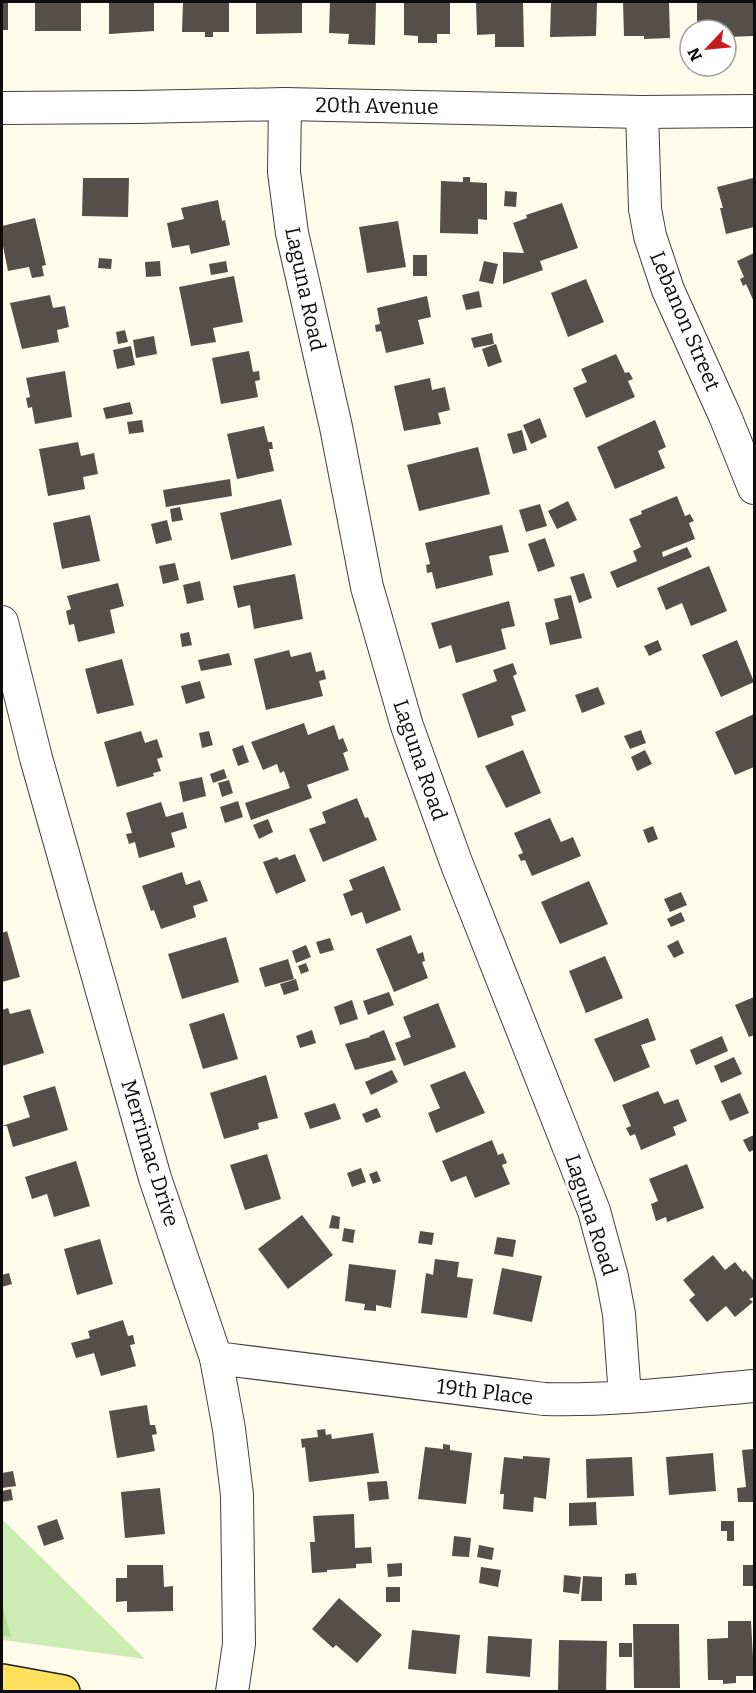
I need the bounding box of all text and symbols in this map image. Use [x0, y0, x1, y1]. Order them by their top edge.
north arrow [678, 18, 738, 78]
text: N [684, 45, 706, 64]
street label: 20th Avenue [315, 92, 439, 120]
street label: Laguna Road [279, 225, 331, 353]
street label: Lebanon Street [644, 248, 726, 395]
street label: Laguna Road [387, 696, 453, 824]
street label: Merrimac Drive [115, 1076, 185, 1230]
street label: Laguna Road [559, 1151, 623, 1279]
street label: 19th Place [435, 1373, 535, 1411]

